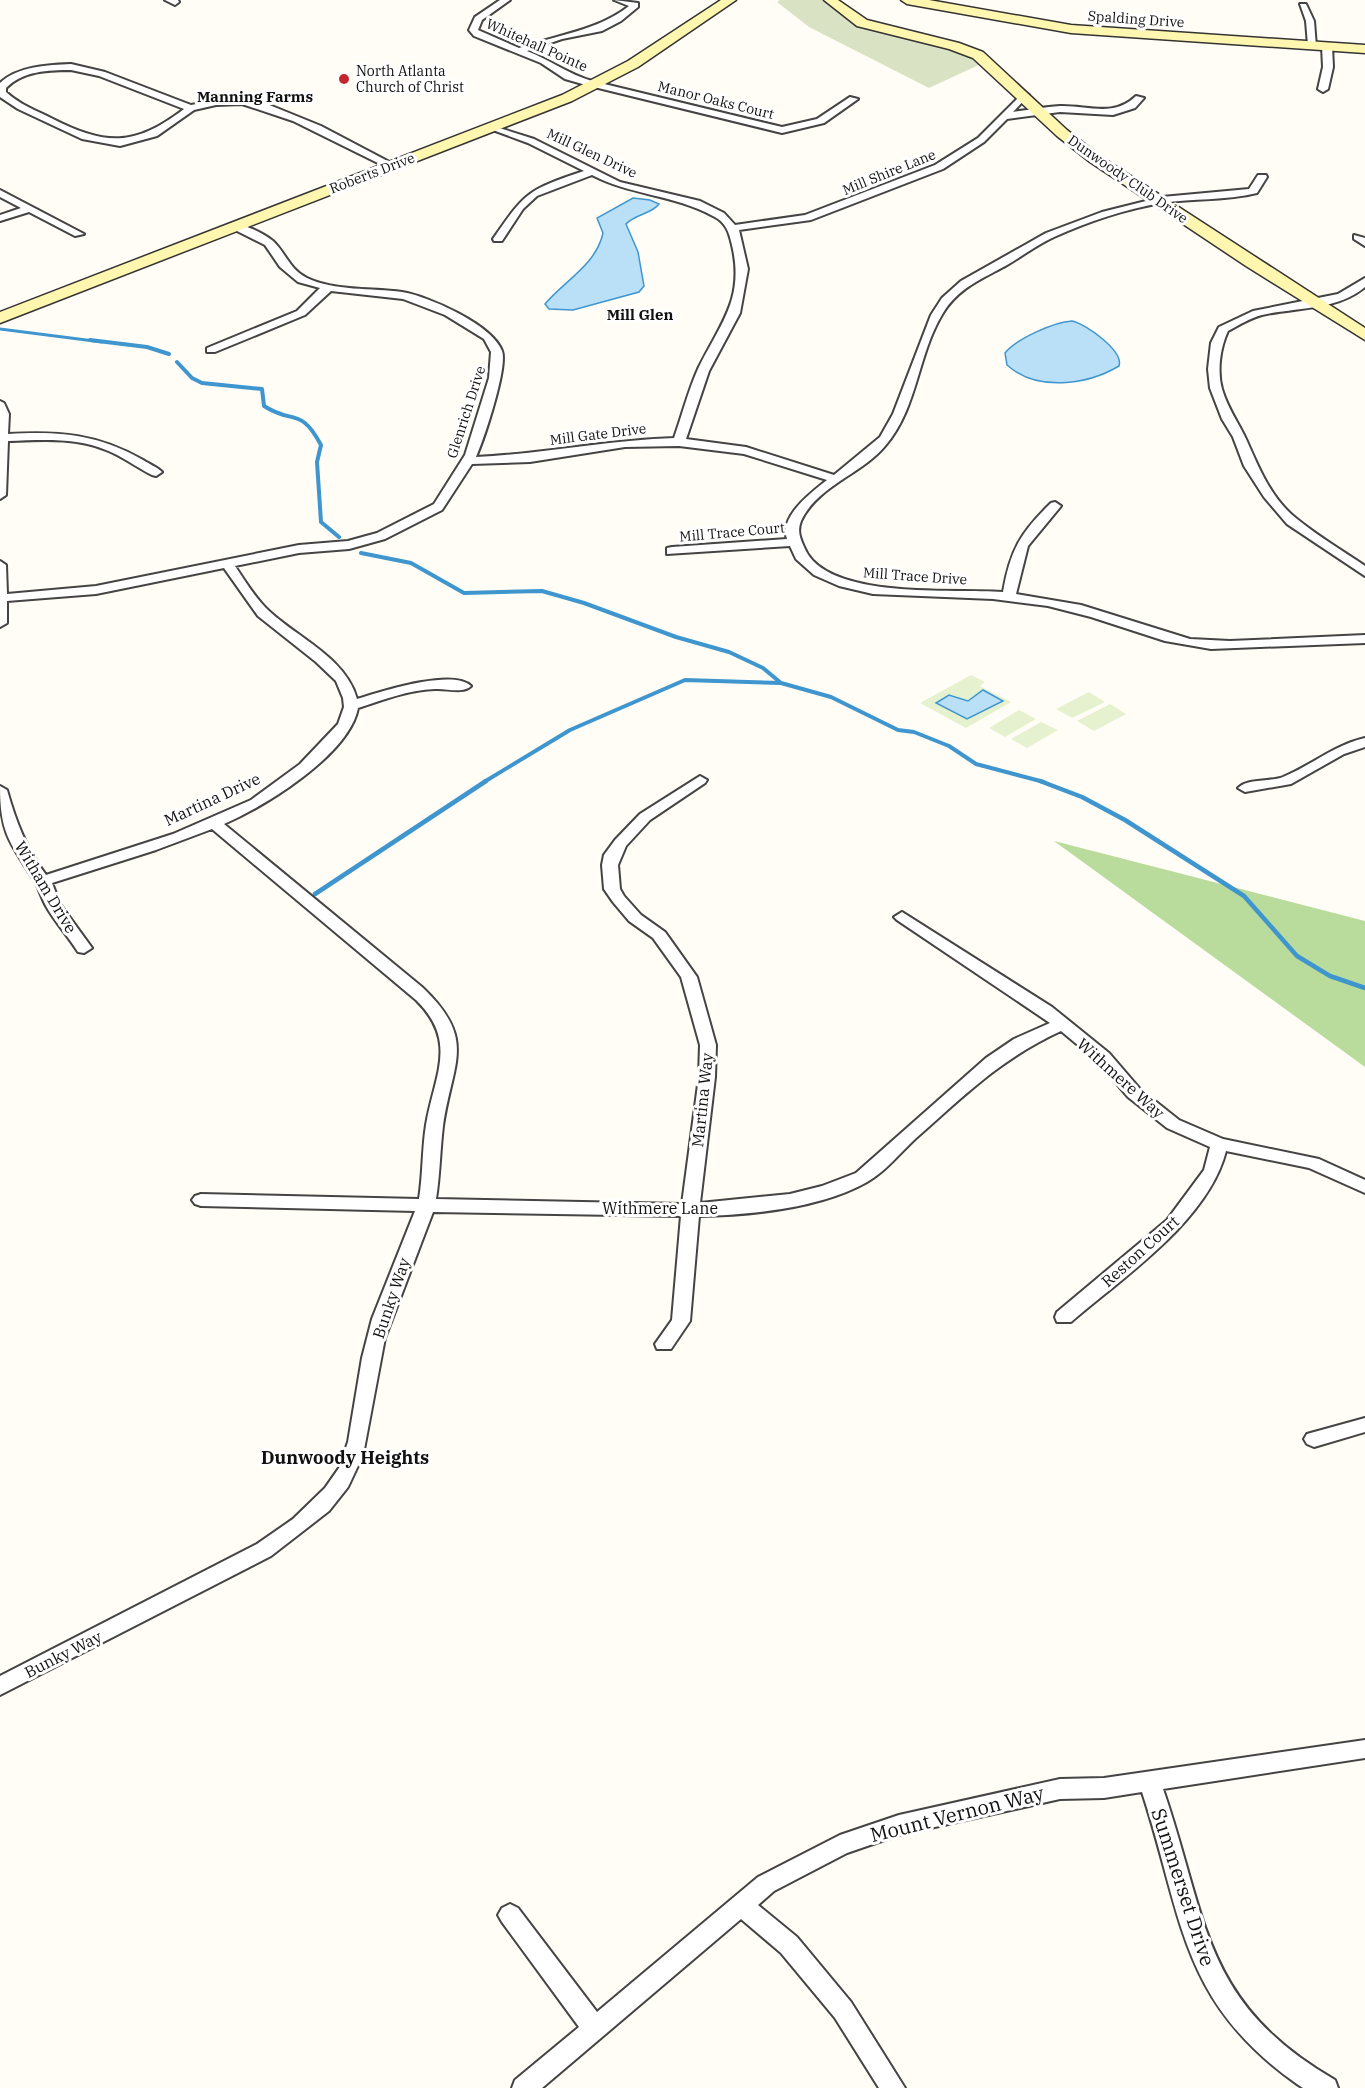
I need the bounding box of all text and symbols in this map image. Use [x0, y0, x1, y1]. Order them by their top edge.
street label: Spalding Drive [1087, 7, 1185, 31]
street label: Whitehall Pointe [483, 15, 591, 75]
place label: North Atlanta Church of Christ [356, 62, 464, 96]
marker: North Atlanta Church of Christ [337, 72, 351, 86]
street label: Manor Oaks Court [656, 77, 776, 123]
district label: Manning Farms [197, 87, 313, 106]
street label: Mill Glen Drive [544, 124, 640, 182]
street label: Dunwoody Club Drive [1065, 131, 1191, 227]
street label: Mill Shire Lane [840, 145, 938, 199]
street label: Roberts Drive [327, 149, 417, 197]
district label: Mill Glen [607, 305, 673, 324]
street label: Glenrich Drive [443, 364, 489, 460]
street label: Mill Gate Drive [549, 419, 647, 449]
street label: Mill Trace Court [679, 518, 785, 546]
street label: Mill Trace Drive [862, 563, 968, 589]
street label: Martina Drive [161, 768, 263, 830]
street label: Witham Drive [11, 837, 81, 937]
street label: Withmere Way [1073, 1034, 1169, 1123]
street label: Martina Way [687, 1051, 717, 1148]
street label: Withmere Lane [602, 1198, 718, 1218]
street label: Reston Court [1097, 1211, 1183, 1291]
street label: Bunky Way [368, 1255, 414, 1341]
district label: Dunwoody Heights [261, 1446, 429, 1469]
street label: Bunky Way [21, 1626, 105, 1682]
street label: Mount Vernon Way [867, 1779, 1047, 1848]
street label: Summerset Drive [1145, 1804, 1222, 1969]

